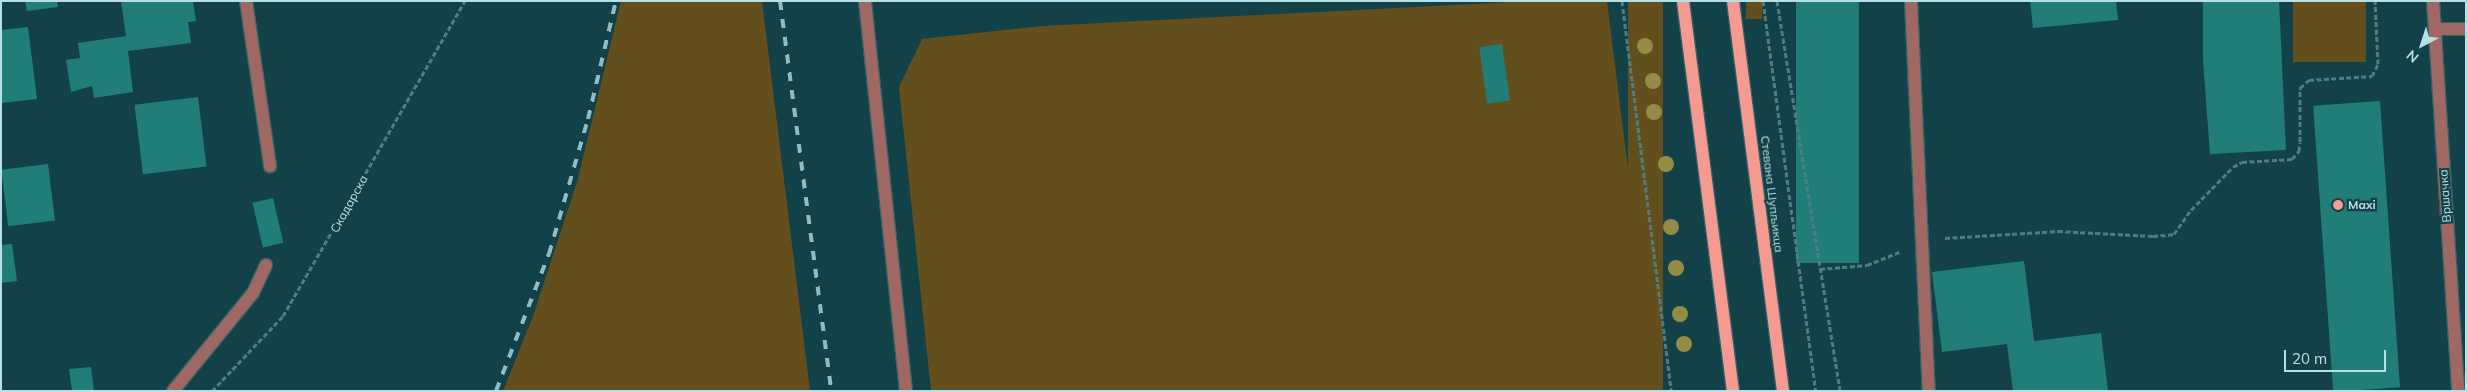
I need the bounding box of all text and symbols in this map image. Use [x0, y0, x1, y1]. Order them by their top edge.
north arrow [2397, 20, 2447, 70]
text: N [2403, 46, 2422, 67]
street label: Стевана Шупљикца [1758, 135, 1786, 253]
street label: Вршачка [2436, 169, 2454, 223]
street label: Скадарска [327, 173, 371, 235]
place label: Maxi [2348, 198, 2376, 212]
marker: Maxi [2332, 199, 2344, 211]
scale bar [2287, 340, 2390, 372]
text: 20 m [2292, 349, 2327, 368]

